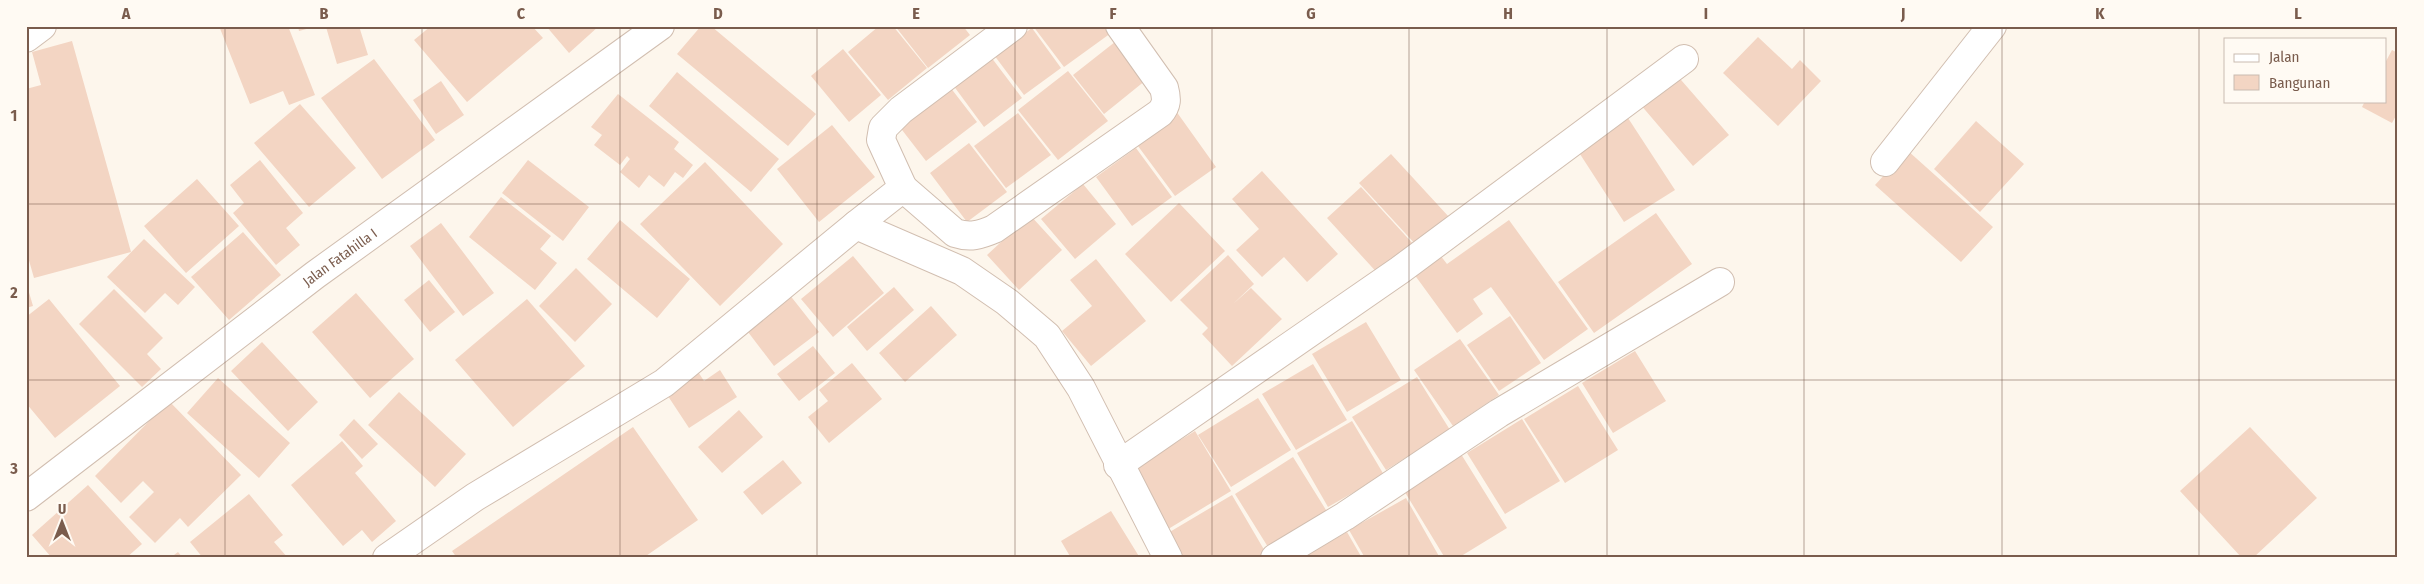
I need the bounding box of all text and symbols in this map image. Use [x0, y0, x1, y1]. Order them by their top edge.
text: A [121, 4, 131, 23]
text: B [320, 4, 329, 23]
text: C [517, 4, 526, 23]
text: D [713, 4, 723, 23]
text: E [912, 4, 920, 23]
text: F [1109, 4, 1117, 23]
text: G [1306, 4, 1316, 23]
text: H [1503, 4, 1513, 23]
text: I [1704, 4, 1708, 23]
text: J [1900, 4, 1905, 23]
text: K [2095, 4, 2105, 23]
text: L [2294, 4, 2302, 23]
legend [2224, 38, 2386, 102]
text: Jalan [2269, 48, 2299, 66]
text: Bangunan [2269, 74, 2330, 92]
text: 1 [11, 106, 17, 125]
street label: Jalan Fatahilla I [300, 225, 380, 290]
text: 2 [9, 283, 18, 302]
text: 3 [9, 459, 18, 478]
north arrow [38, 496, 88, 546]
text: U [58, 501, 66, 518]

